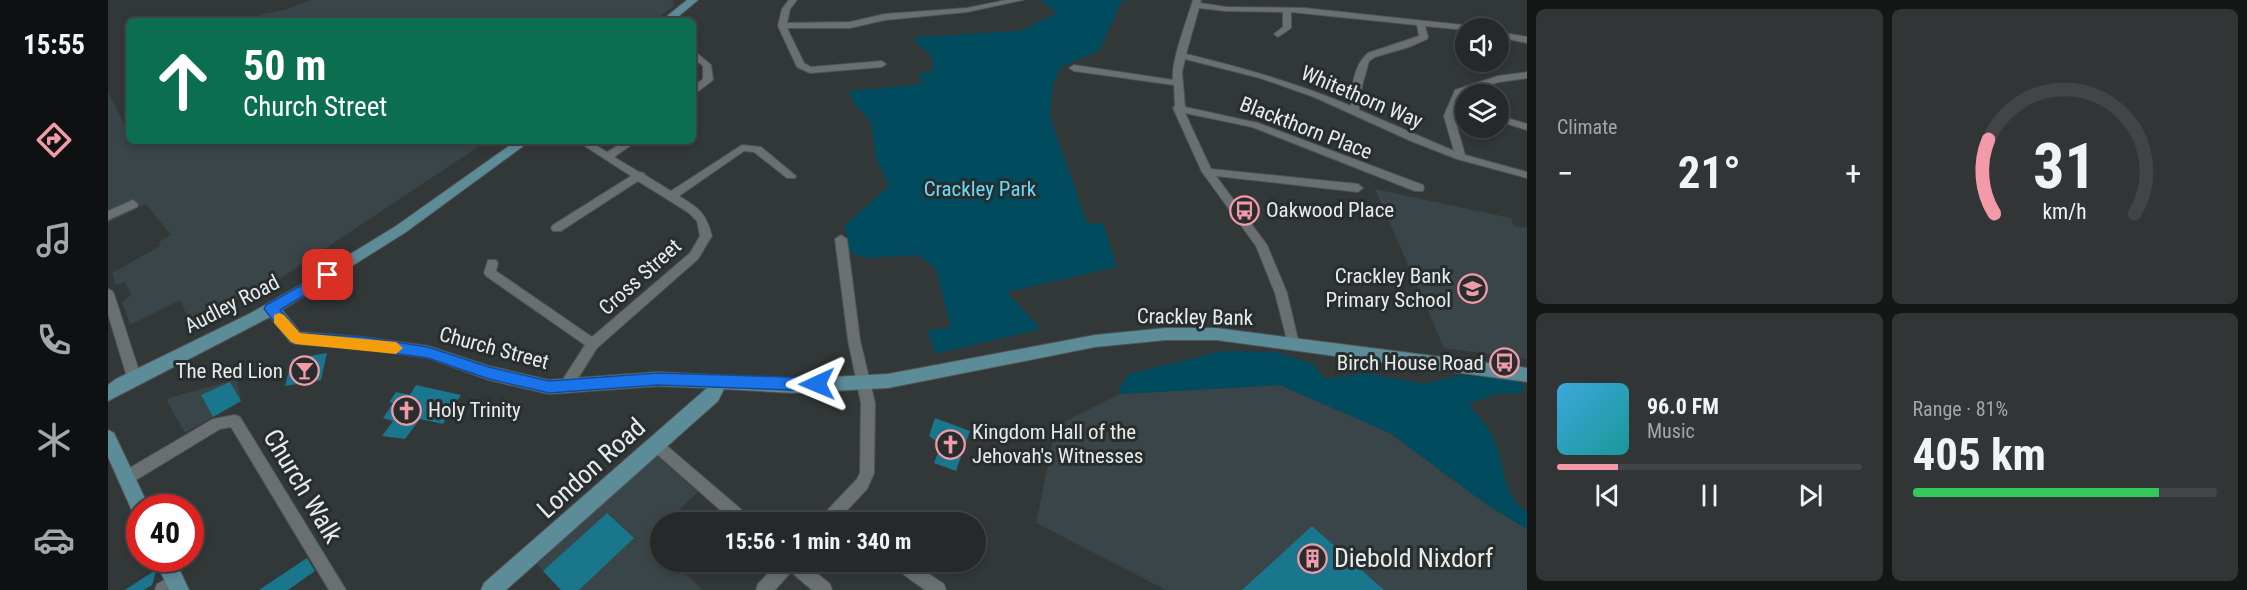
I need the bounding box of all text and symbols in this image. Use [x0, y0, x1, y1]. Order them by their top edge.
map controls [1455, 18, 1509, 138]
button: sound [1455, 18, 1509, 72]
text: 15:55 [23, 29, 85, 61]
text: 50 m [243, 41, 326, 90]
icon: ahead [144, 42, 222, 120]
street label: Whitethorn Way [1298, 61, 1427, 133]
button: layers [1455, 84, 1509, 138]
text: Church Street [243, 91, 387, 123]
street label: Blackthorn Place [1236, 92, 1376, 164]
text: Climate [1557, 115, 1617, 139]
icon: directions [33, 119, 75, 161]
text: 31 [2033, 130, 2096, 203]
text: 21° [1678, 146, 1741, 199]
text: − [1557, 154, 1574, 193]
text: + [1845, 154, 1861, 193]
park label: Crackley Park [924, 177, 1037, 201]
bus stop icon: Oakwood Place [1229, 194, 1261, 226]
place label: Oakwood Place [1266, 198, 1394, 222]
text: km/h [2043, 199, 2087, 224]
icon: music [33, 219, 75, 261]
street label: Cross Street [594, 234, 686, 320]
pin [302, 249, 353, 300]
icon: arrive [311, 258, 344, 291]
place label: Crackley Bank Primary School [1325, 264, 1452, 312]
street label: Audley Road [181, 270, 283, 338]
school or university icon: Crackley Bank Primary School [1456, 272, 1488, 304]
street label: Crackley Bank [1137, 304, 1254, 330]
icon: phone [33, 319, 75, 361]
street label: Church Street [437, 322, 551, 374]
bus stop icon: Birch House Road [1489, 347, 1521, 379]
place label: Birch House Road [1337, 351, 1484, 375]
position arrow [785, 352, 849, 416]
bar icon: The Red Lion [288, 355, 320, 387]
place label: The Red Lion [176, 359, 283, 383]
church icon: Holy Trinity [391, 394, 423, 426]
text: 96.0 FM [1647, 394, 1719, 419]
text: Range · 81% [1913, 397, 2008, 421]
place label: Holy Trinity [428, 398, 521, 422]
street label: London Road [531, 412, 651, 524]
icon: climate [33, 419, 75, 461]
text: Music [1647, 419, 1695, 443]
place label: Kingdom Hall of the Jehovah's Witnesses [972, 420, 1143, 468]
street label: Church Walk [257, 424, 349, 549]
church icon: Kingdom Hall of the Jehovah's Witnesses [935, 428, 967, 460]
text: 405 km [1913, 428, 2046, 481]
icon: previous [1591, 479, 1624, 512]
icon: pause [1693, 479, 1726, 512]
icon: next [1794, 479, 1827, 512]
speed limit sign: 40 [126, 494, 204, 572]
icon: car [33, 519, 75, 561]
text: 15:56 · 1 min · 340 m [725, 529, 911, 554]
building icon: Diebold Nixdorf [1297, 542, 1329, 574]
place label: Diebold Nixdorf [1334, 543, 1493, 573]

